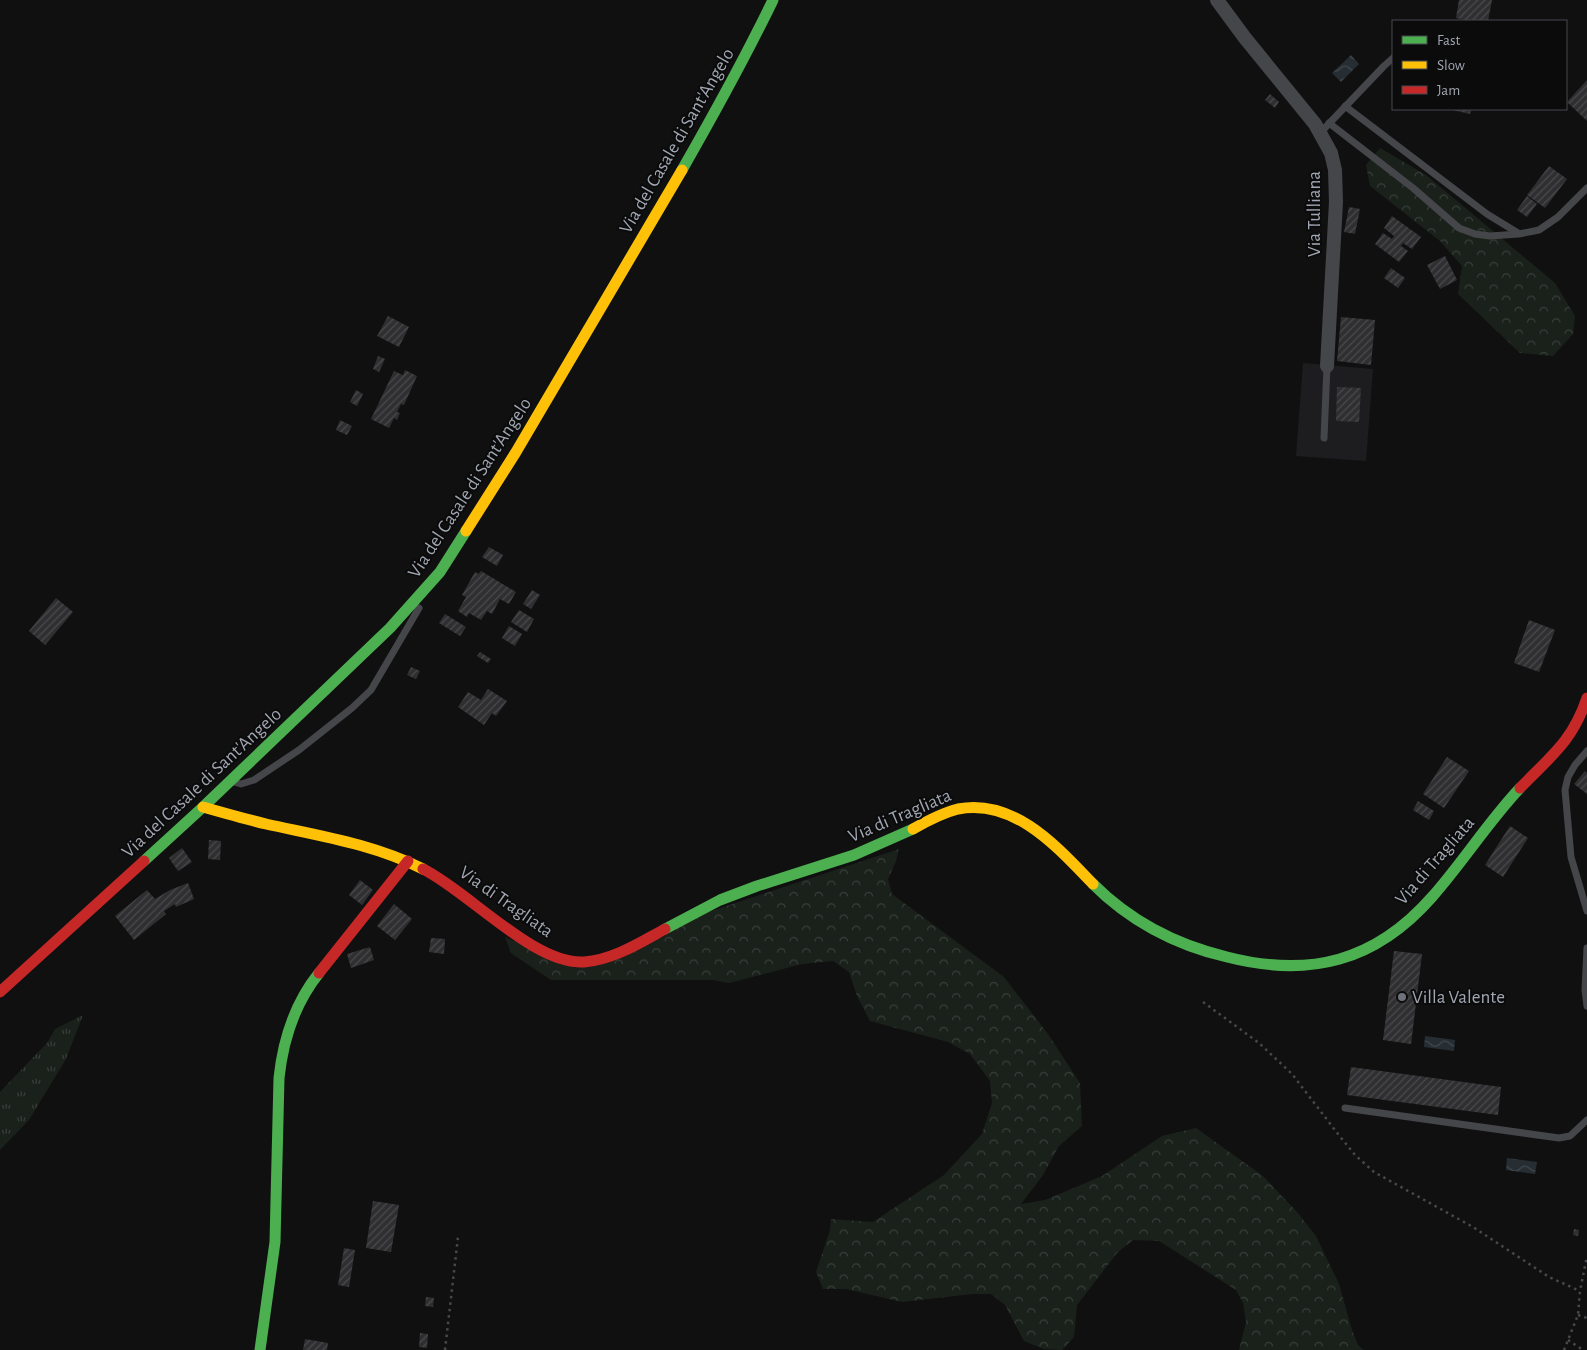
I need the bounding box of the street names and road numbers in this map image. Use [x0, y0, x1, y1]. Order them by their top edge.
street label: Via del Casale di Sant'Angelo [616, 45, 738, 237]
street label: Via Tulliana [1305, 171, 1324, 257]
street label: Via del Casale di Sant'Angelo [405, 395, 535, 581]
street label: Via del Casale di Sant'Angelo [119, 704, 285, 862]
street label: Via di Tragliata [846, 786, 954, 846]
street label: Via di Tragliata [1392, 813, 1478, 909]
street label: Via di Tragliata [456, 863, 557, 941]

